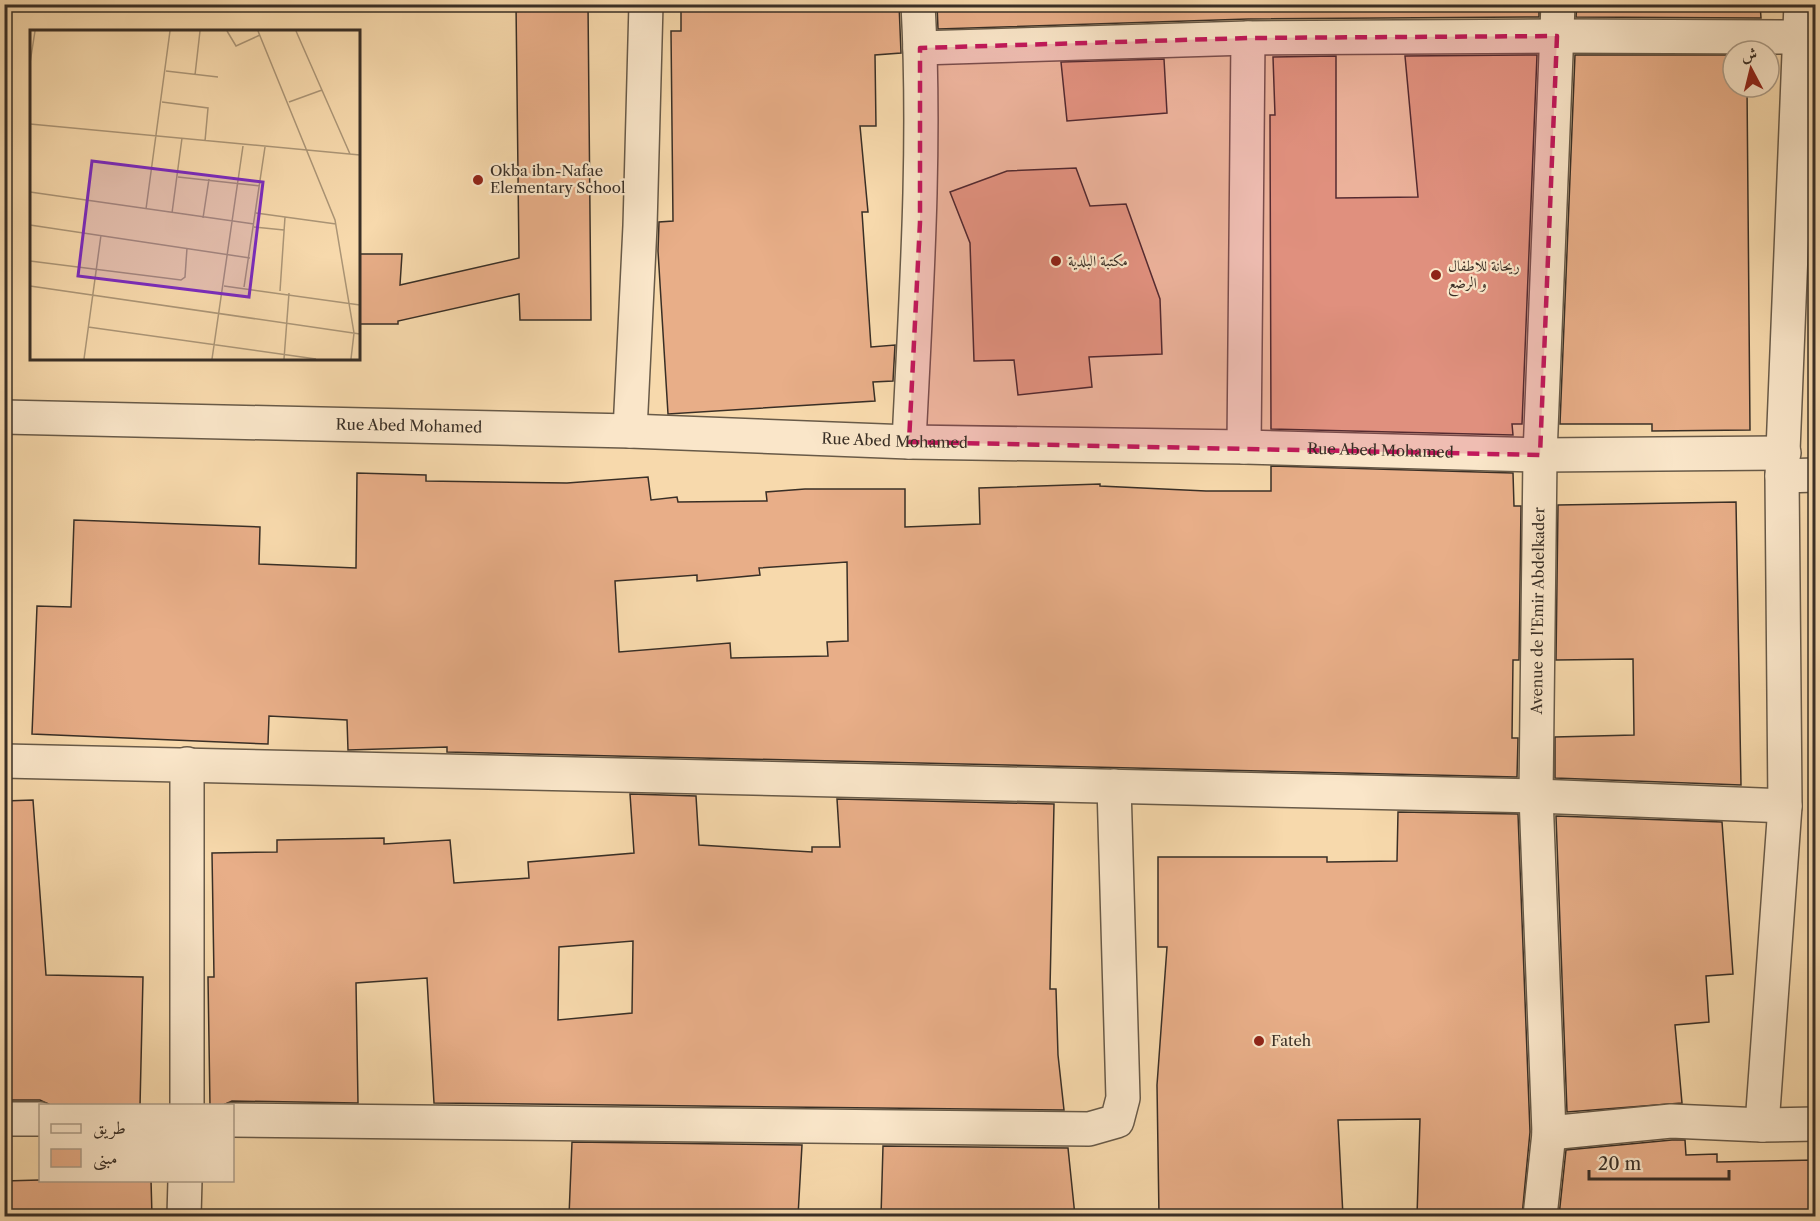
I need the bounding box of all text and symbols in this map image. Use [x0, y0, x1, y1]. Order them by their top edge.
inset map [30, 30, 360, 360]
north arrow [1721, 39, 1781, 99]
text: ش [1740, 43, 1758, 65]
place label: Okba ibn-Nafae Elementary School [490, 161, 626, 197]
marker: Okba ibn-Nafae Elementary School [471, 173, 485, 187]
place label: مكتبة البلدية [1068, 251, 1128, 270]
marker: مكتبة البلدية [1049, 254, 1063, 268]
place label: ريحانة للاطفال و الرضع [1448, 256, 1520, 297]
marker: ريحانة للاطفال و الرضع [1429, 268, 1443, 282]
street label: Rue Abed Mohamed [335, 414, 482, 437]
street label: Rue Abed Mohamed [821, 429, 968, 452]
street label: Rue Abed Mohamed [1307, 439, 1454, 462]
street label: Avenue de l'Emir Abdelkader [1527, 506, 1548, 715]
place label: Fateh [1271, 1031, 1312, 1050]
marker: Fateh [1252, 1034, 1266, 1048]
legend [39, 1104, 234, 1182]
text: طريق [93, 1117, 126, 1140]
scale bar [1589, 1143, 1728, 1181]
text: مبنى [93, 1147, 118, 1171]
text: 20 m [1598, 1153, 1642, 1175]

